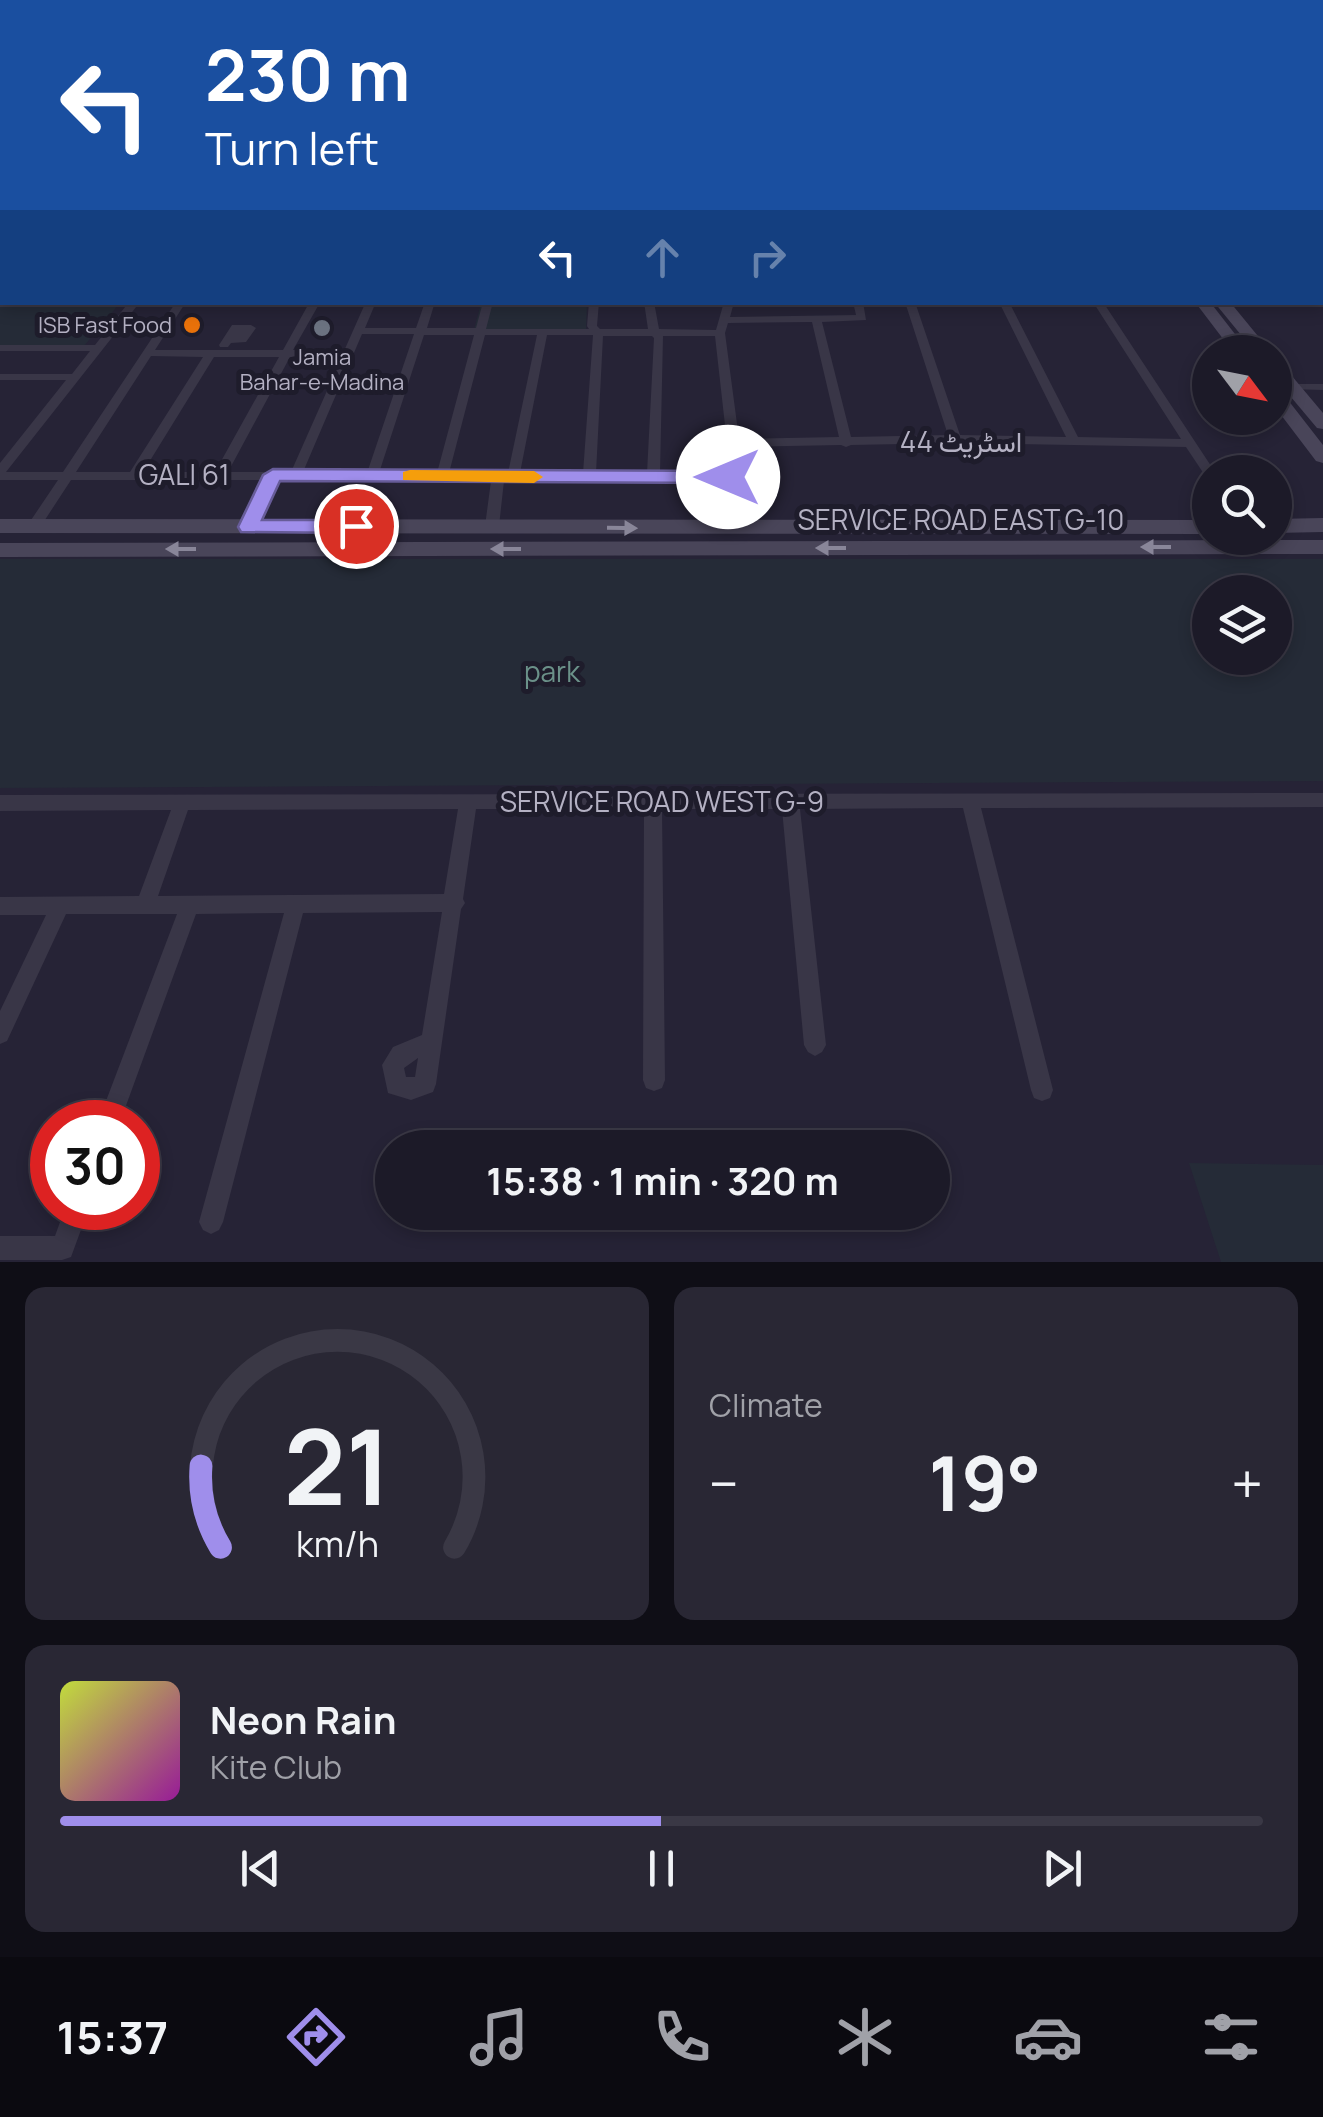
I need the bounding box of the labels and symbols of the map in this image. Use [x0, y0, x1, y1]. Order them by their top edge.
place label: ISB Fast Food [38, 310, 172, 340]
marker: ISB Fast Food [181, 314, 203, 336]
marker: Jamia Bahar-e-Madina [311, 317, 333, 339]
north arrow [1192, 335, 1292, 435]
place label: Jamia Bahar-e-Madina [240, 342, 404, 397]
street label: اسٹریٹ 44 [900, 422, 1022, 460]
position arrow [676, 425, 780, 529]
street label: GALI 61 [138, 455, 230, 493]
pin [314, 484, 399, 569]
street label: SERVICE ROAD EAST G-10 [798, 500, 1124, 538]
one-way arrow [607, 520, 639, 536]
one-way arrow [1139, 539, 1171, 555]
one-way arrow [814, 540, 846, 556]
one-way arrow [164, 541, 196, 557]
one-way arrow [489, 541, 521, 557]
park label: park [524, 652, 581, 690]
street label: SERVICE ROAD WEST G-9 [500, 782, 824, 820]
speed limit sign: 30 [30, 1100, 160, 1230]

